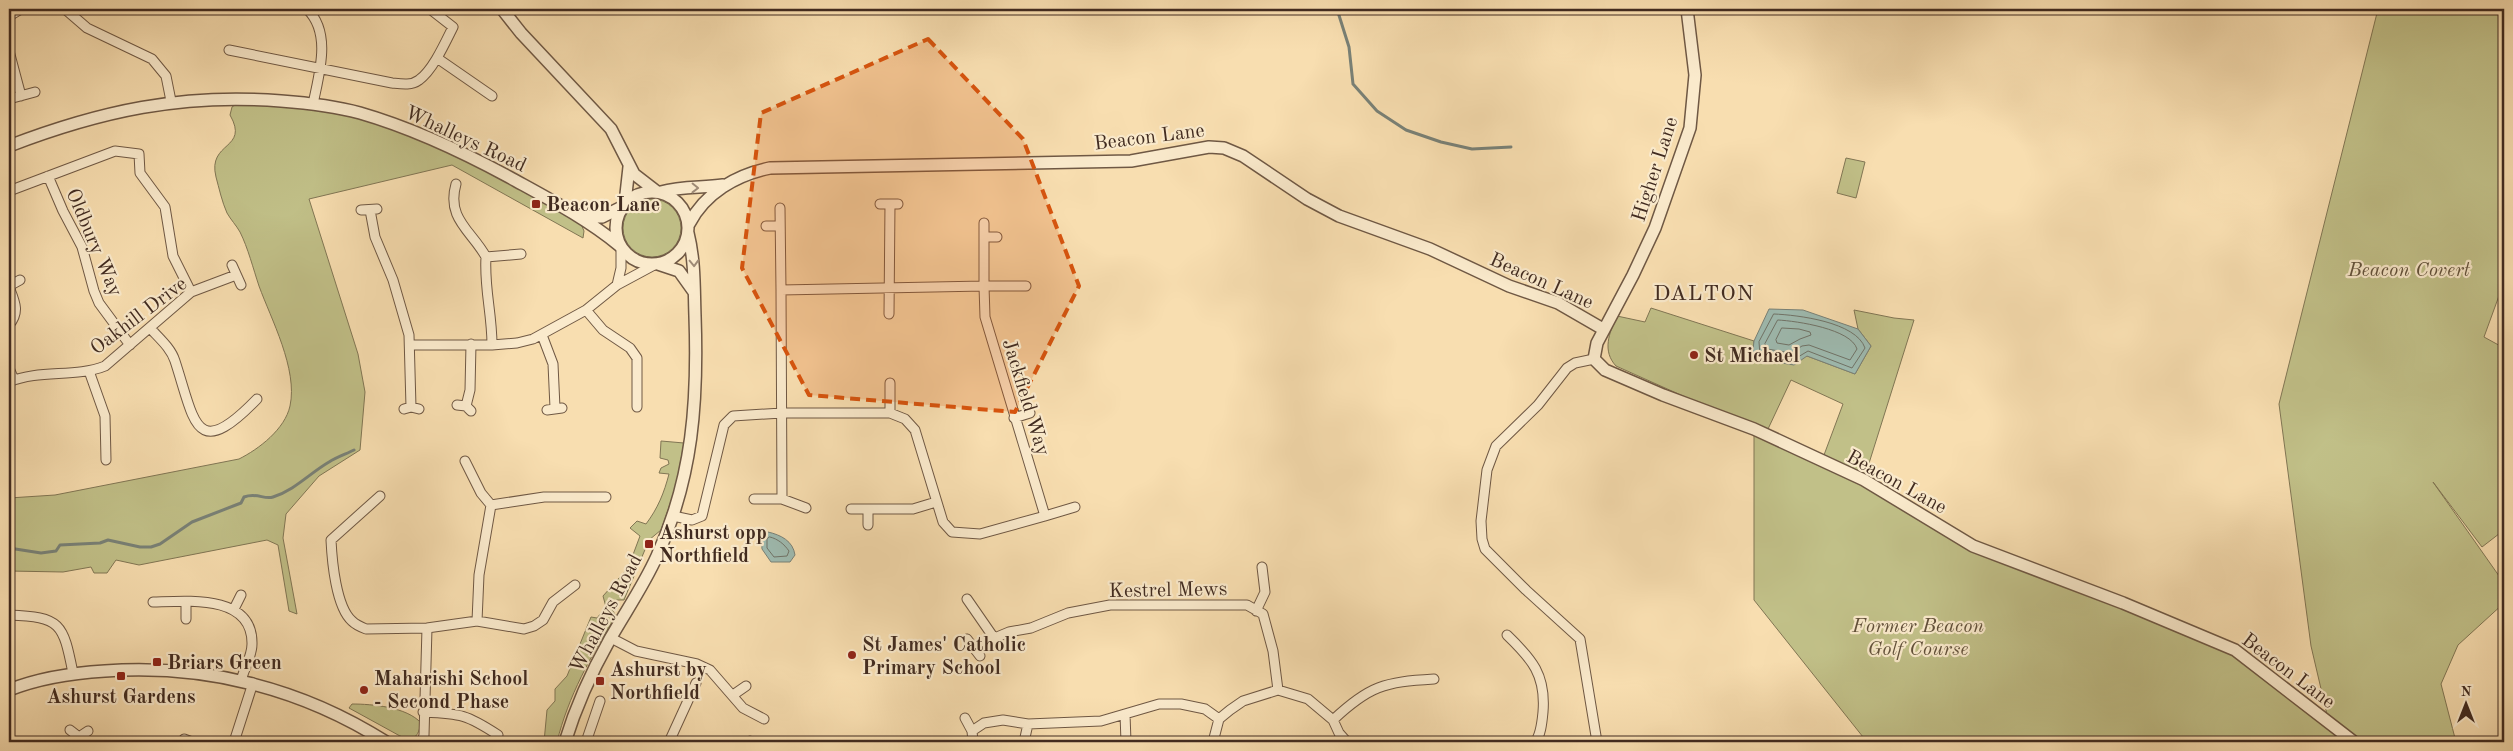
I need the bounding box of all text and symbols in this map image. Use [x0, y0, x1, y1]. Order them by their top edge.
street label: Whalleys Road [401, 103, 529, 177]
street label: Higher Lane [1630, 115, 1682, 225]
street label: Beacon Lane [1093, 121, 1206, 155]
one-way arrow [691, 182, 699, 193]
street label: Oldbury Way [61, 186, 125, 300]
place label: Beacon Lane [546, 196, 660, 216]
marker: Beacon Lane [530, 198, 542, 210]
street label: Beacon Lane [1486, 250, 1596, 314]
one-way arrow [688, 260, 699, 268]
park label: Beacon Covert [2347, 261, 2471, 281]
street label: Oakhill Drive [87, 274, 191, 359]
district label: DALTON [1653, 283, 1755, 305]
street label: Jackfield Way [998, 337, 1052, 459]
place label: St Michael [1704, 347, 1799, 367]
marker: St Michael [1688, 349, 1700, 361]
street label: Beacon Lane [1843, 447, 1950, 518]
place label: Ashurst opp Northfield [659, 524, 767, 567]
marker: Ashurst opp Northfield [643, 538, 655, 550]
street label: Whalleys Road [567, 551, 646, 677]
street label: Kestrel Mews [1109, 580, 1227, 602]
park label: Former Beacon Golf Course [1851, 617, 1984, 660]
street label: Beacon Lane [2237, 630, 2338, 713]
place label: St James' Catholic Primary School [862, 636, 1026, 679]
marker: St James' Catholic Primary School [846, 649, 858, 661]
place label: Briars Green [167, 654, 282, 674]
marker: Briars Green [151, 656, 163, 668]
place label: Ashurst by Northfield [610, 661, 707, 704]
marker: Ashurst Gardens [115, 670, 127, 682]
place label: Maharishi School - Second Phase [374, 670, 529, 713]
marker: Ashurst by Northfield [594, 675, 606, 687]
north arrow [2440, 678, 2490, 728]
marker: Maharishi School - Second Phase [358, 684, 370, 696]
text: N [2461, 685, 2472, 699]
place label: Ashurst Gardens [46, 688, 196, 708]

